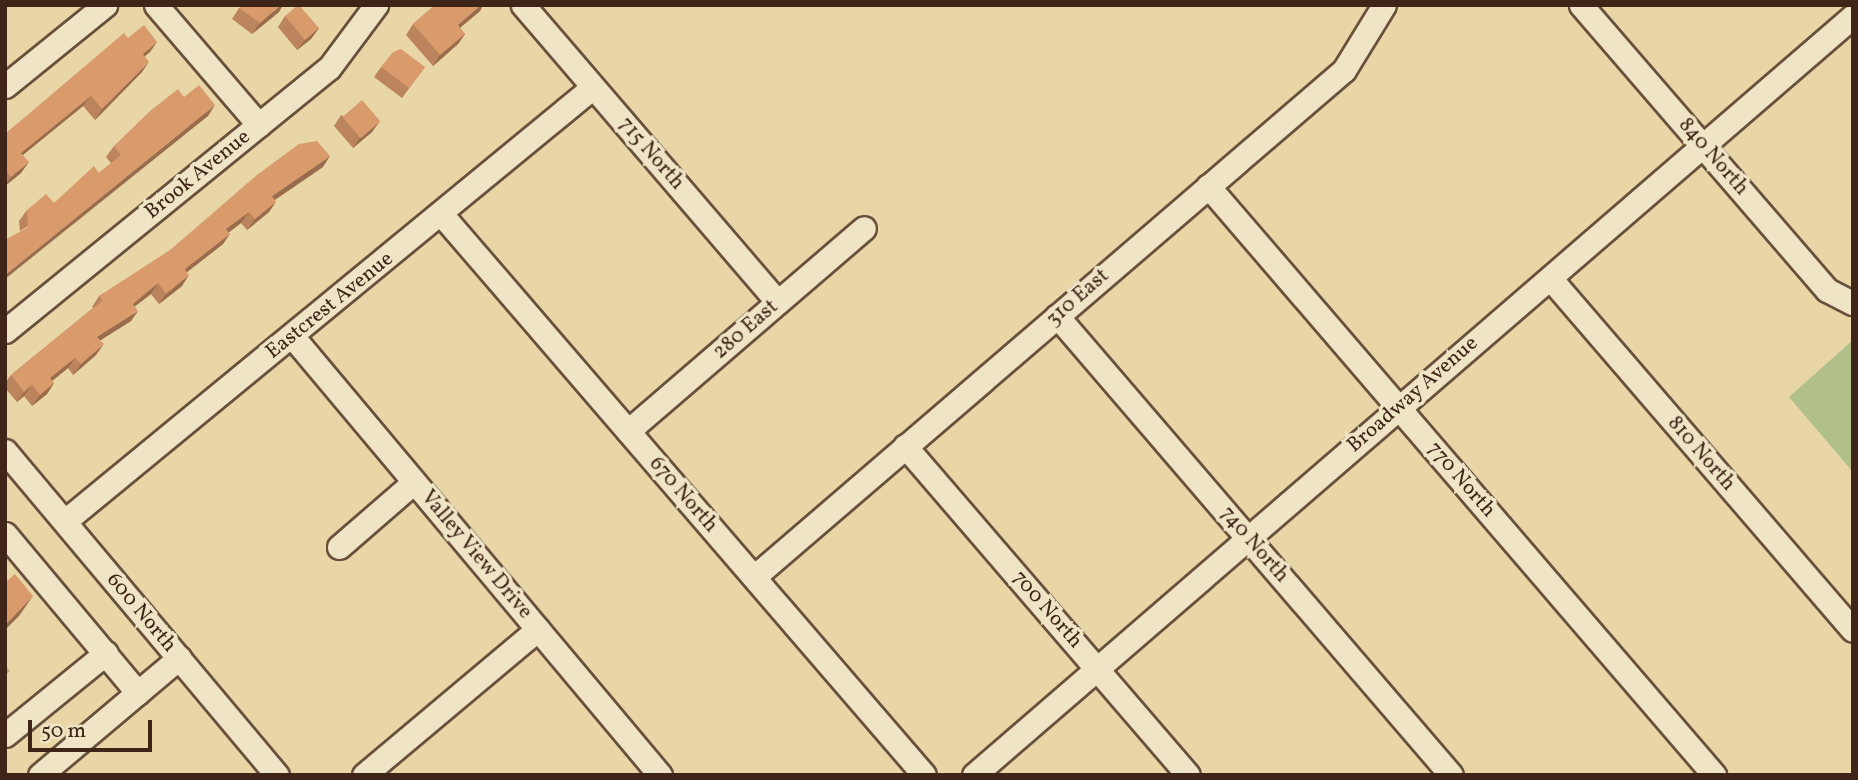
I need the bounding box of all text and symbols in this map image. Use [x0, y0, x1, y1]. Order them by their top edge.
street label: 715 North [613, 112, 689, 196]
street label: 840 North [1673, 113, 1753, 201]
street label: Brook Avenue [140, 125, 256, 225]
street label: Eastcrest Avenue [261, 247, 399, 365]
street label: 310 East [1041, 264, 1115, 332]
street label: 280 East [708, 295, 784, 365]
street label: Broadway Avenue [1342, 331, 1484, 459]
street label: 810 North [1662, 411, 1740, 497]
street label: 770 North [1421, 437, 1501, 523]
street label: 670 North [643, 452, 723, 538]
street label: Valley View Drive [414, 485, 538, 625]
street label: 740 North [1214, 502, 1294, 588]
street label: 700 North [1006, 566, 1088, 654]
street label: 600 North [101, 568, 181, 658]
scale bar [32, 706, 156, 750]
text: 50 m [41, 717, 86, 746]

